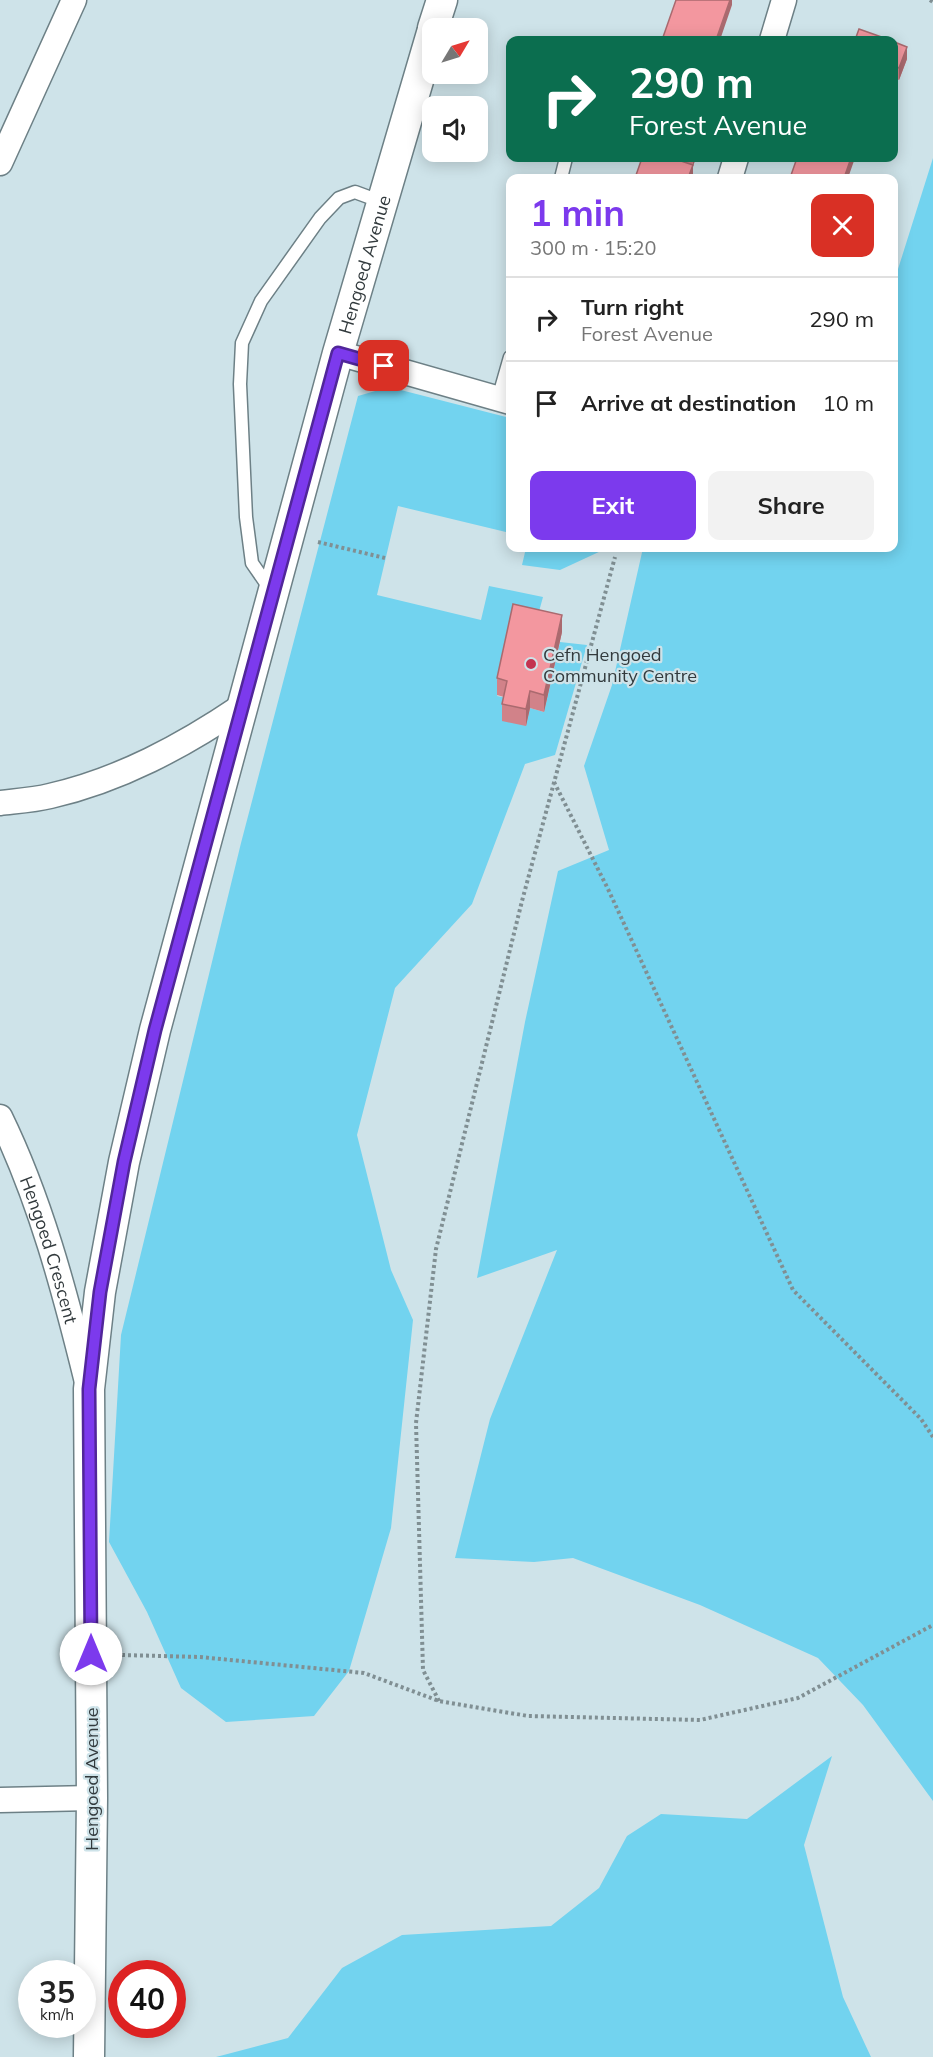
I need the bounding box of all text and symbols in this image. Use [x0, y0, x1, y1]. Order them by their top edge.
north arrow [422, 18, 488, 84]
map controls [422, 18, 488, 162]
text: 290 m [629, 56, 754, 109]
icon: right [530, 60, 608, 138]
button: sound [422, 96, 488, 162]
text: Forest Avenue [629, 108, 807, 142]
text: 1 min [530, 190, 625, 235]
street label: Hengoed Avenue [333, 192, 395, 336]
button: close [811, 194, 874, 257]
text: 300 m · 15:20 [530, 235, 656, 260]
text: Turn right [581, 293, 684, 321]
icon: right [530, 303, 563, 336]
text: 290 m [809, 305, 874, 333]
text: Forest Avenue [581, 321, 713, 346]
pin [358, 340, 409, 391]
icon: arrive [367, 349, 400, 382]
icon: arrive [530, 387, 563, 420]
text: Arrive at destination [581, 389, 796, 417]
text: 10 m [823, 389, 874, 417]
button: Exit [530, 471, 696, 540]
button: Share [708, 471, 874, 540]
place label: Cefn Hengoed Community Centre [543, 643, 697, 687]
marker: Cefn Hengoed Community Centre [524, 657, 538, 671]
street label: Hengoed Crescent [15, 1173, 83, 1326]
position arrow [59, 1622, 123, 1686]
street label: Hengoed Avenue [80, 1707, 103, 1851]
speed limit sign: 40 [108, 1960, 186, 2038]
text: 35 [39, 1973, 75, 2011]
text: km/h [40, 2005, 74, 2024]

